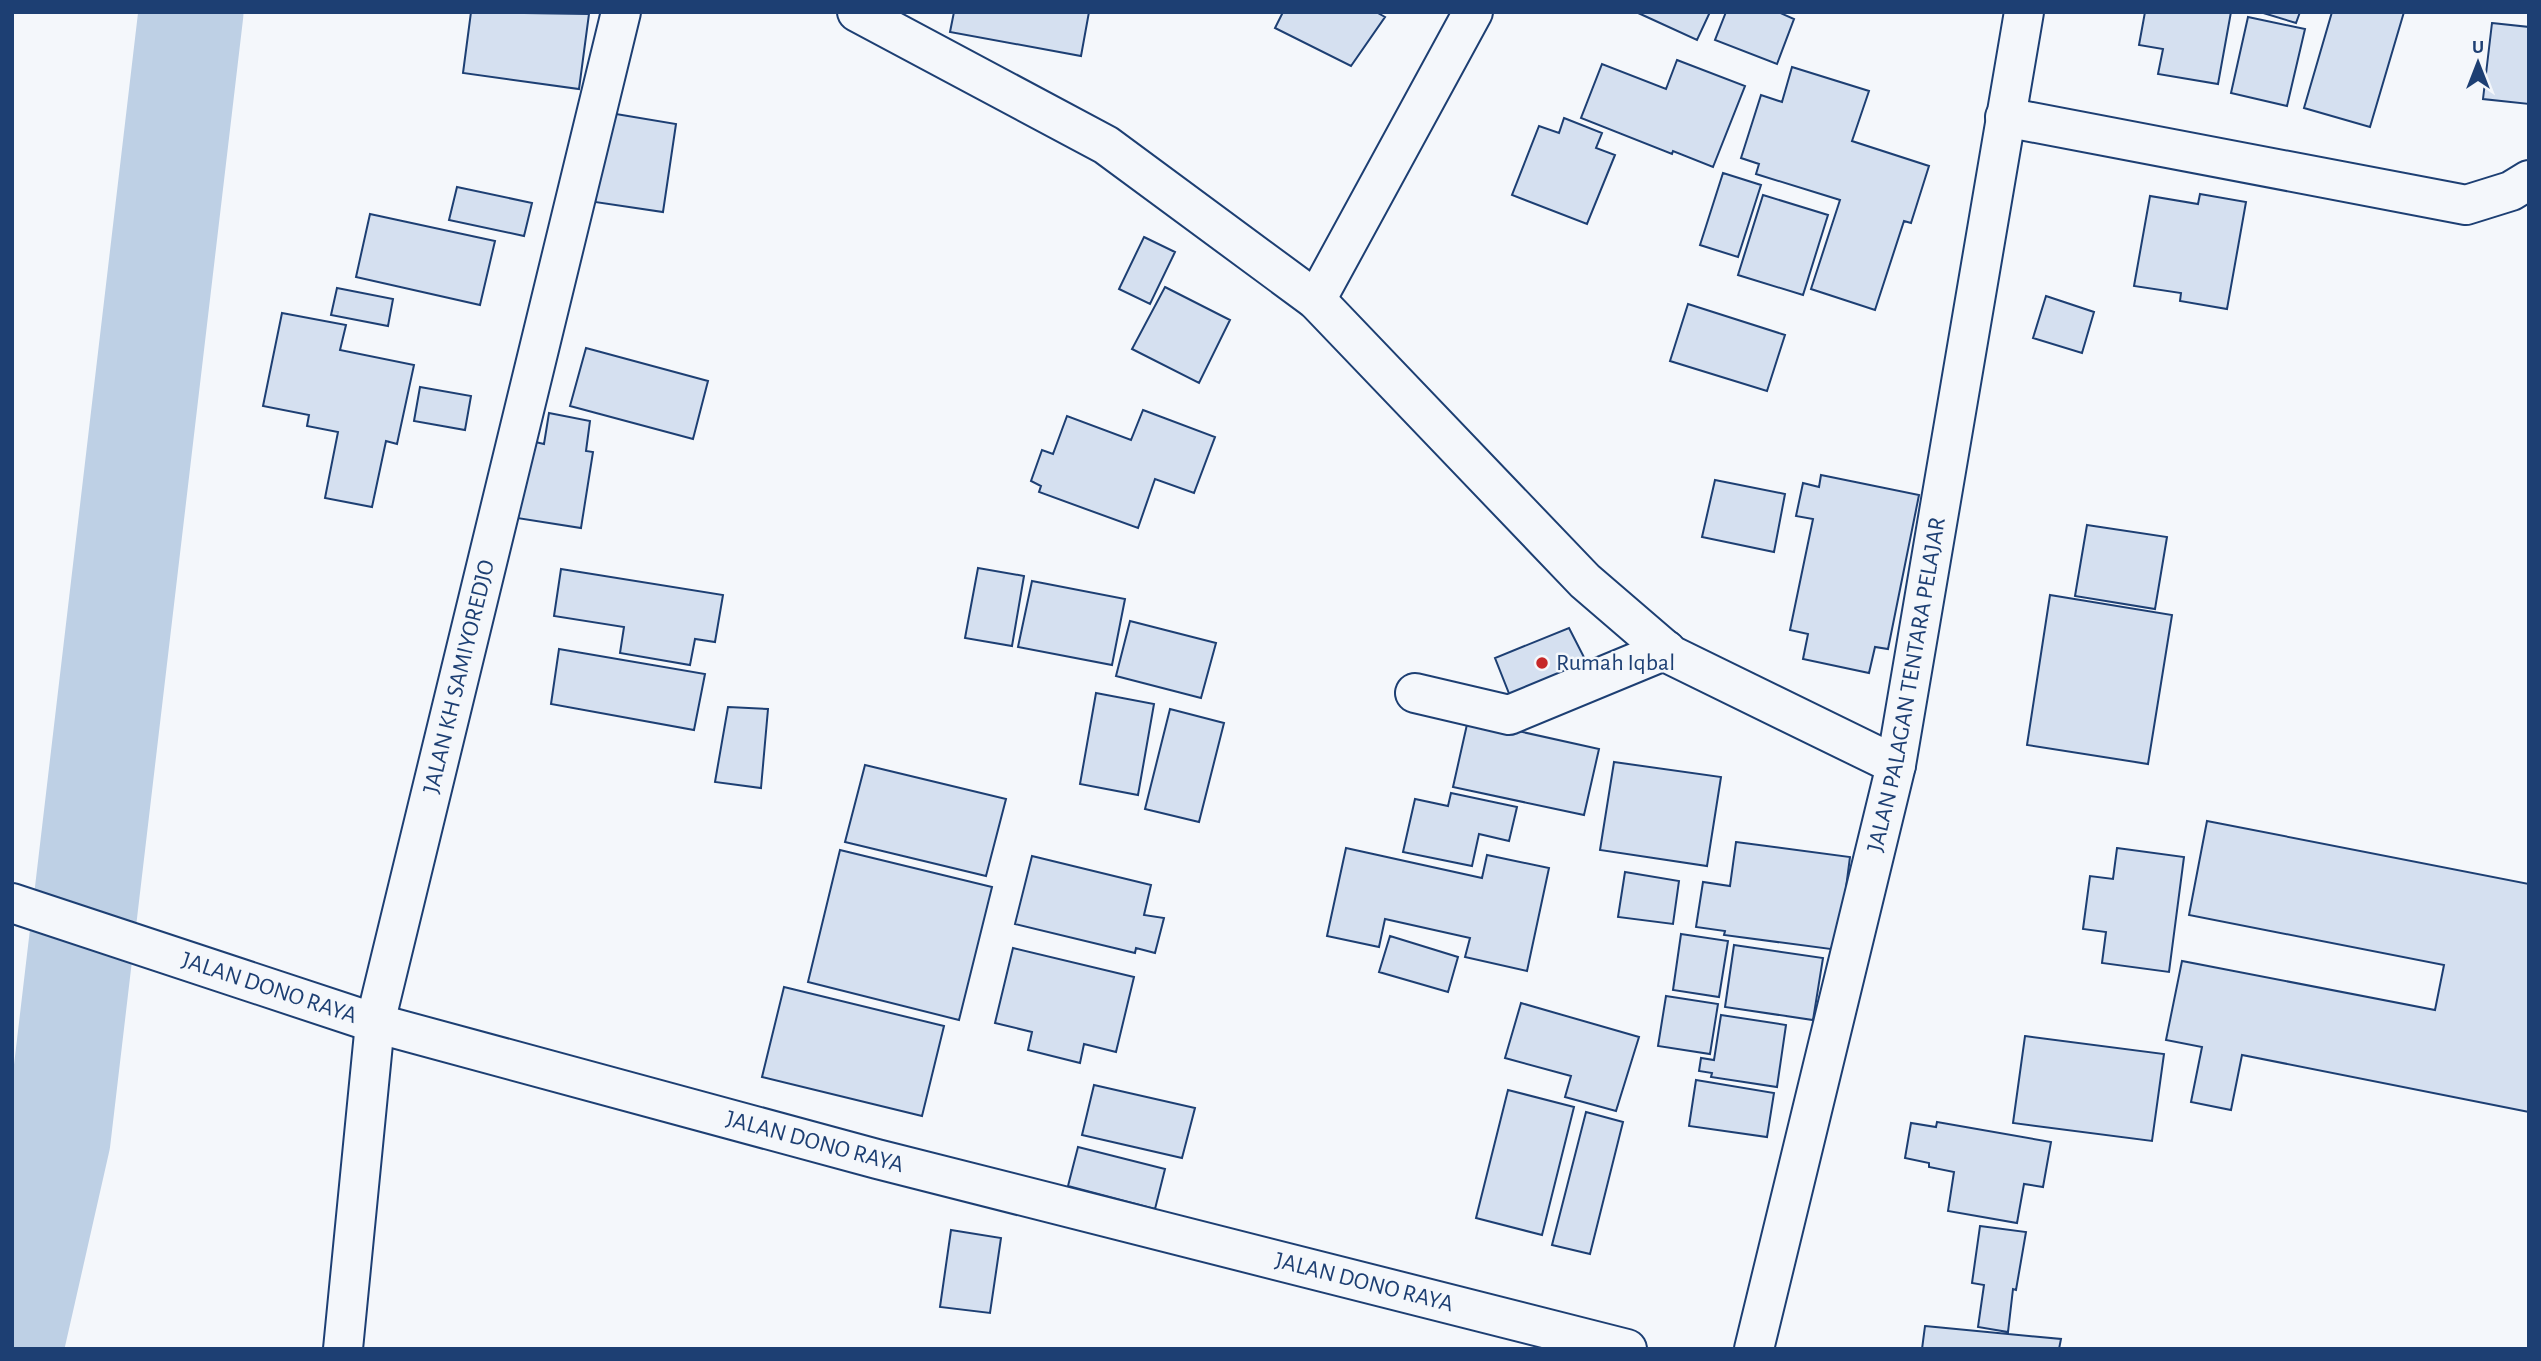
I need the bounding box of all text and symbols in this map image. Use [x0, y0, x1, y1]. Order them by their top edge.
north arrow [2443, 28, 2513, 98]
text: U [2472, 38, 2484, 57]
street label: JALAN PALAGAN TENTARA PELAJAR [1863, 515, 1950, 855]
street label: JALAN KH SAMIYOREDJO [419, 557, 499, 796]
place label: Rumah Iqbal [1556, 651, 1675, 675]
marker: Rumah Iqbal [1534, 655, 1550, 671]
street label: JALAN DONO RAYA [179, 948, 360, 1028]
street label: JALAN DONO RAYA [723, 1107, 906, 1177]
street label: JALAN DONO RAYA [1273, 1248, 1456, 1317]

